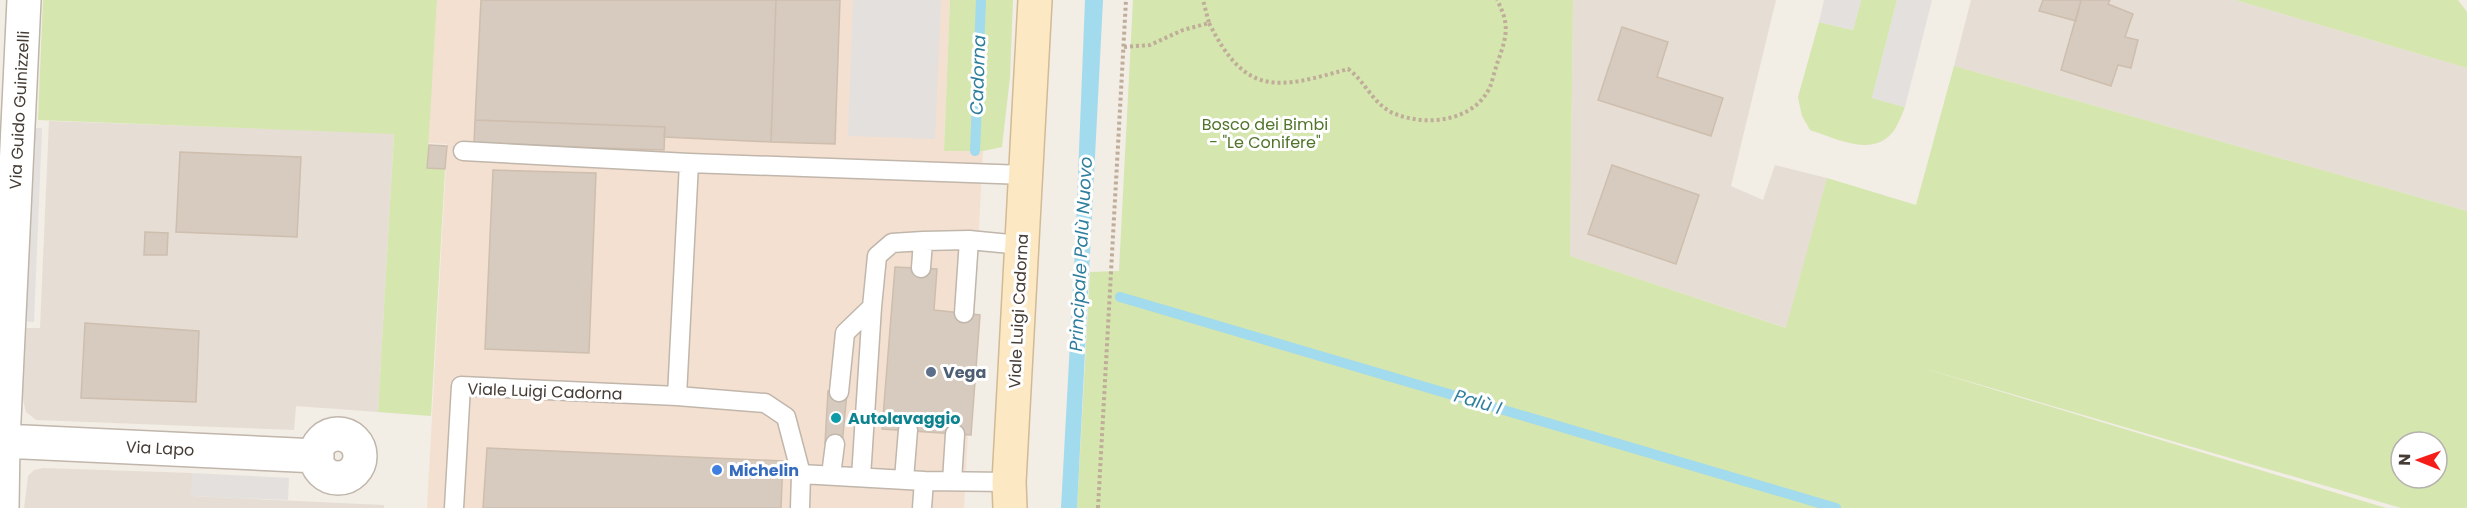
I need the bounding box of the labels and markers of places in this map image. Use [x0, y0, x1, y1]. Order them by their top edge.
place label: Vega [943, 361, 986, 384]
marker: Vega [924, 365, 938, 379]
place label: Autolavaggio [848, 407, 960, 430]
marker: Autolavaggio [829, 411, 843, 425]
place label: Michelin [729, 459, 799, 482]
marker: Michelin [710, 463, 724, 477]

